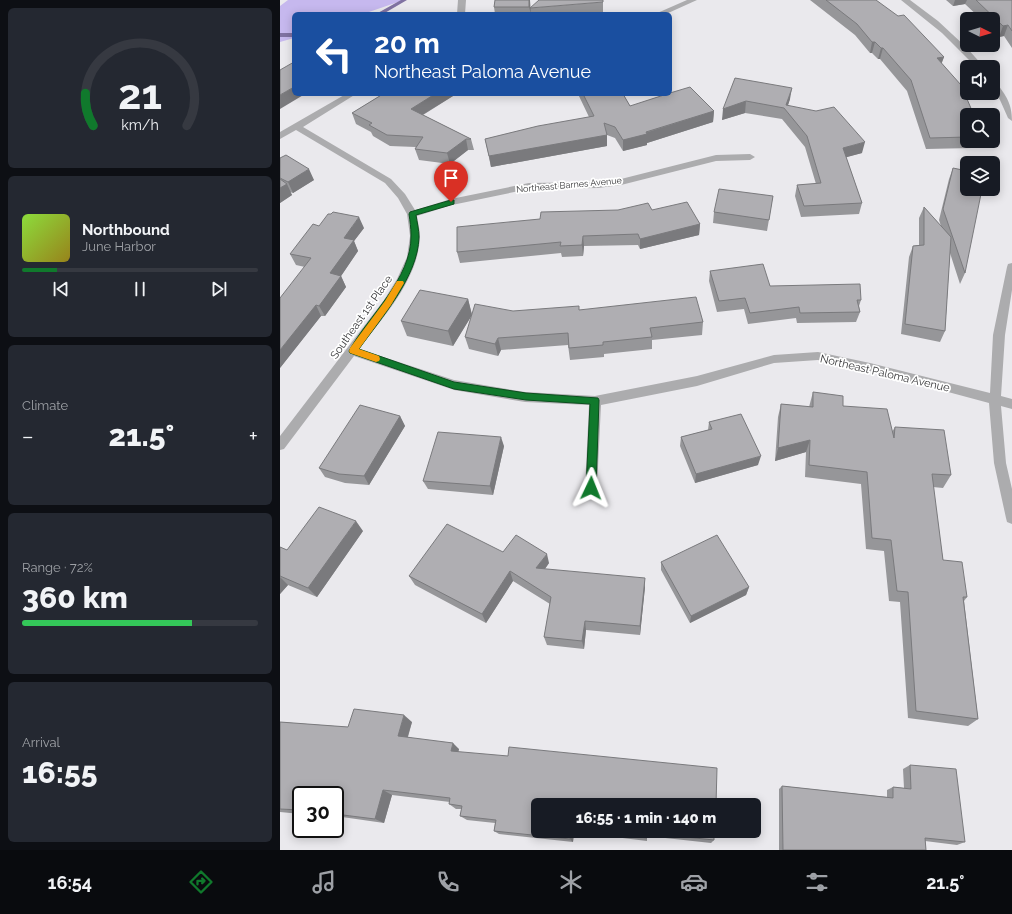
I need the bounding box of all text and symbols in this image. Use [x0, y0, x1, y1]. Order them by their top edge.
north arrow [960, 12, 1000, 52]
map controls [960, 12, 1000, 196]
text: 20 m [374, 27, 440, 60]
icon: left [308, 28, 360, 80]
button: sound [960, 60, 1000, 100]
text: Northeast Paloma Avenue [374, 61, 591, 82]
text: 21 [118, 70, 162, 119]
button: search [960, 108, 1000, 148]
text: km/h [121, 117, 159, 133]
button: layers [960, 156, 1000, 196]
pin [434, 161, 468, 202]
icon: arrive [440, 167, 462, 189]
street label: Northeast Barnes Avenue [516, 175, 623, 195]
text: Northbound [82, 221, 170, 239]
text: June Harbor [82, 239, 156, 254]
street label: Southeast 1st Place [328, 273, 395, 362]
icon: previous [50, 278, 72, 300]
icon: pause [129, 278, 151, 300]
icon: next [208, 278, 230, 300]
street label: Northeast Paloma Avenue [819, 352, 951, 395]
text: Climate [22, 398, 68, 413]
text: 21.5° [109, 418, 174, 453]
text: − [22, 423, 34, 449]
text: + [249, 423, 258, 449]
position arrow [570, 467, 612, 509]
text: Range · 72% [22, 560, 93, 575]
text: 360 km [22, 580, 128, 615]
text: Arrival [22, 735, 60, 750]
text: 16:55 [22, 755, 97, 790]
speed limit sign: 30 [292, 786, 344, 838]
text: 16:55 · 1 min · 140 m [576, 809, 716, 827]
icon: directions [187, 868, 215, 896]
icon: music [310, 868, 338, 896]
icon: phone [434, 868, 462, 896]
icon: climate [557, 868, 585, 896]
icon: car [680, 868, 708, 896]
icon: filters [803, 868, 831, 896]
text: 16:54 [48, 872, 92, 893]
text: 21.5° [926, 872, 964, 893]

